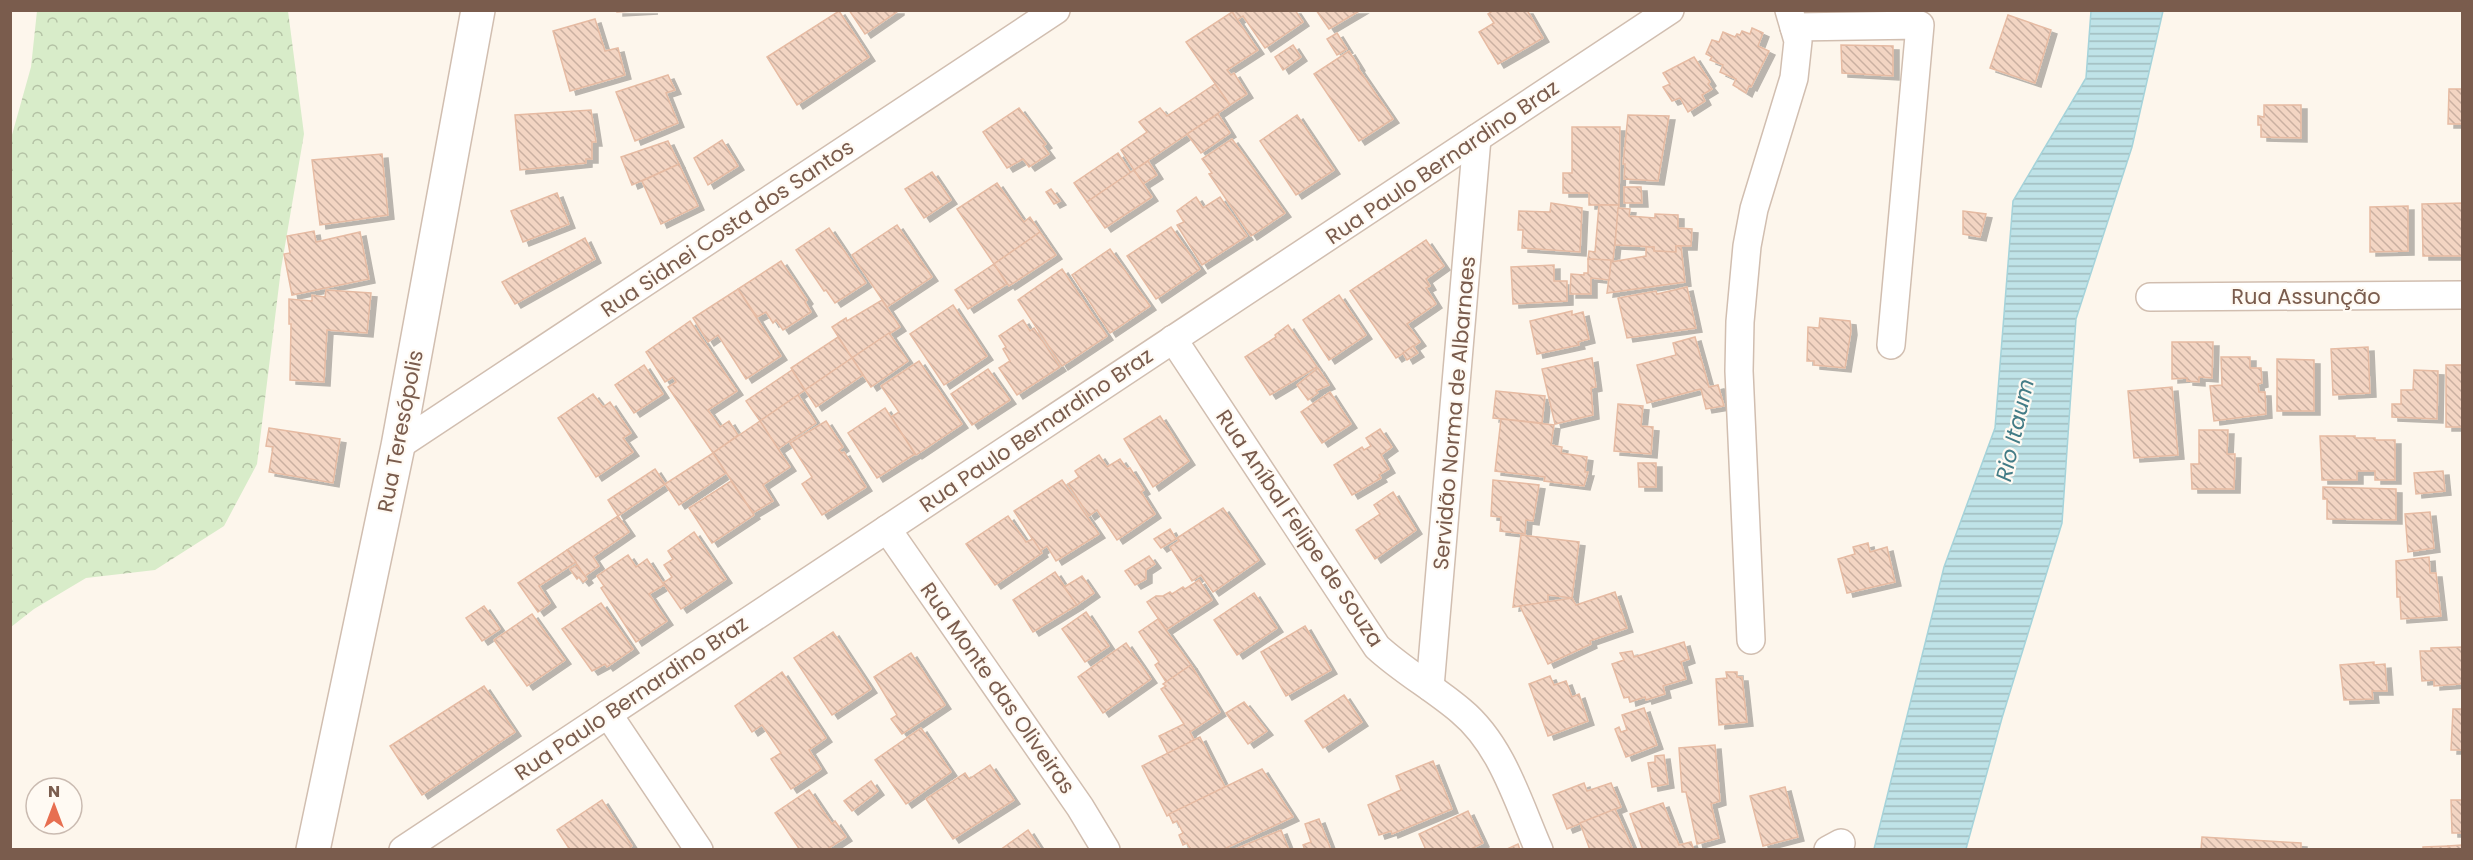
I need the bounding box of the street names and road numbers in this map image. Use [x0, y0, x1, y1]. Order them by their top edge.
street label: Rua Paulo Bernardino Braz [1320, 73, 1564, 251]
street label: Rua Sidnei Costa dos Santos [595, 132, 859, 324]
street label: Servidão Norma de Albarnaes [1426, 255, 1482, 571]
street label: Rua Assunção [2231, 282, 2381, 311]
street label: Rua Paulo Bernardino Braz [914, 341, 1158, 519]
street label: Rua Teresópolis [370, 347, 430, 515]
street label: Rua Aníbal Felipe de Souza [1210, 404, 1390, 652]
street label: Rua Monte das Oliveiras [914, 576, 1082, 800]
street label: Rua Paulo Bernardino Braz [509, 609, 753, 787]

